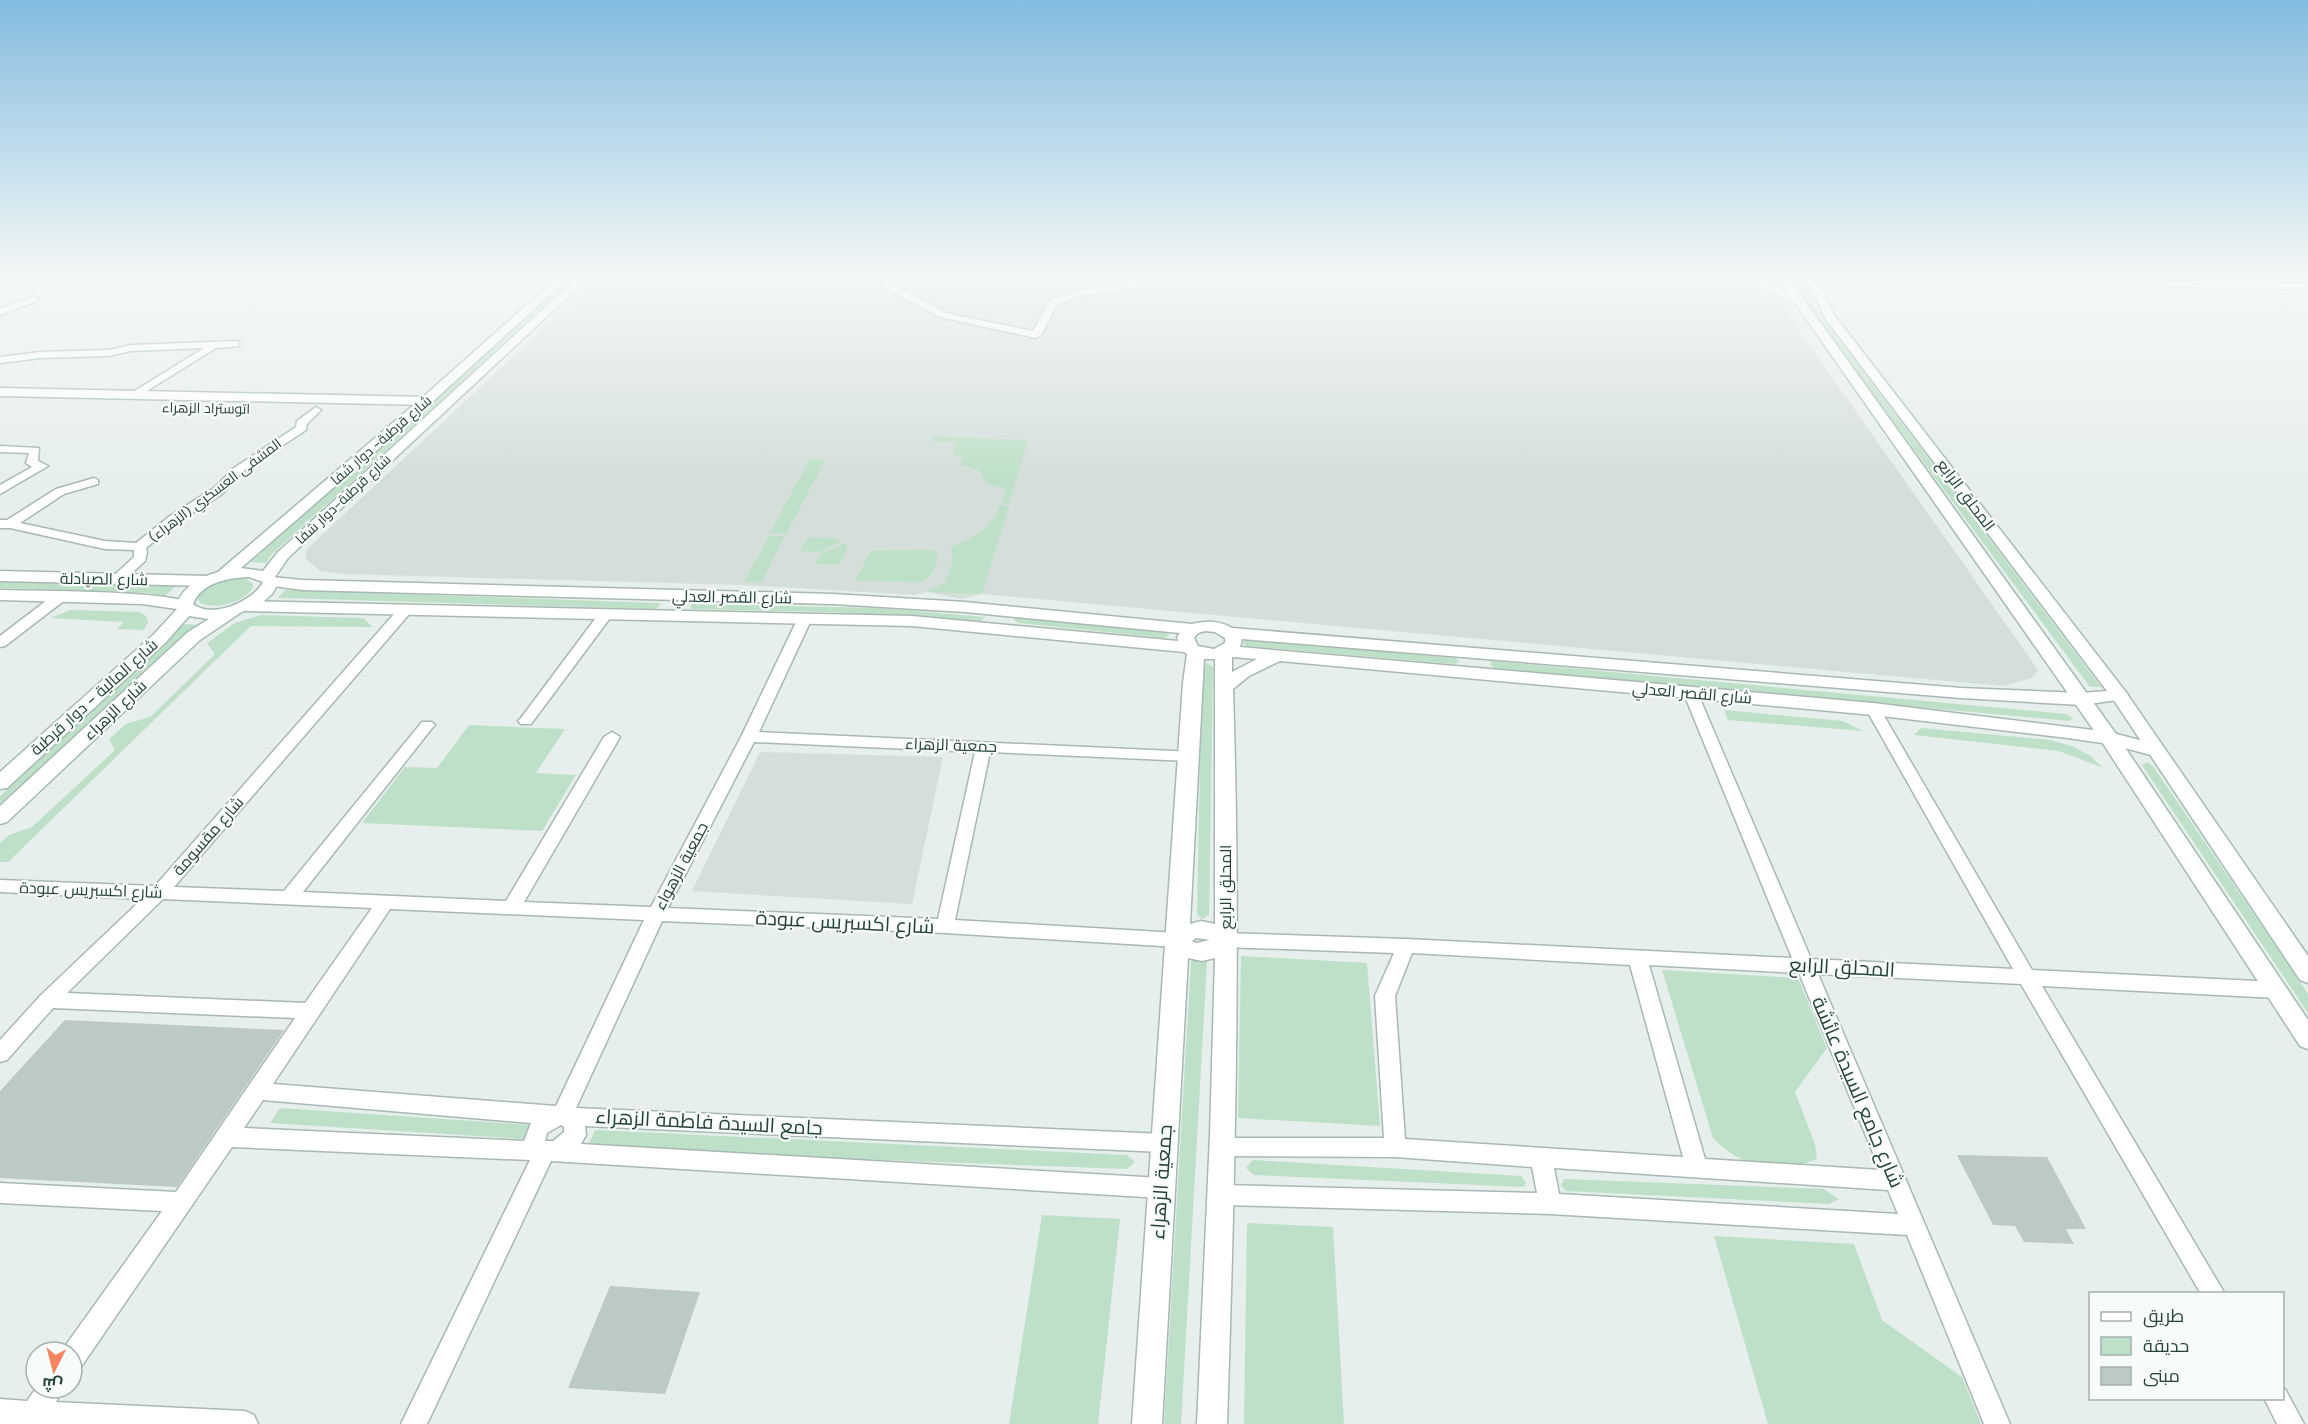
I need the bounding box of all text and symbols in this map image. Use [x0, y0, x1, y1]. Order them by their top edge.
street label: شارع قرطبة- دوار شفا [327, 391, 435, 489]
street label: اتوستراد الزهراء [162, 398, 250, 418]
street label: المشفى العسكري (الزهراء) [145, 434, 287, 548]
street label: شارع قرطبة-دوار شفا [292, 450, 394, 548]
street label: المحلق الرابع [1931, 455, 2000, 536]
street label: شارع الصيادلة [60, 568, 148, 591]
street label: شارع القصر العدلي [672, 585, 792, 612]
street label: شارع المالية - دوار قرطبة [26, 634, 163, 761]
street label: شارع الزهراء [79, 675, 152, 745]
street label: شارع القصر العدلي [1631, 677, 1753, 712]
street label: جمعية الزهراء [905, 733, 997, 757]
street label: شارع مقسومة [168, 792, 249, 881]
street label: جمعية الزهواء [649, 818, 713, 914]
street label: المحلق الرابع [1215, 845, 1237, 929]
street label: شارع اكسبريس عبودة [19, 877, 163, 904]
street label: شارع اكسبريس عبودة [755, 904, 935, 941]
street label: المحلق الرابع [1788, 951, 1896, 984]
street label: شارع جامع السيدة عائشة [1805, 992, 1910, 1192]
street label: جامع السيدة فاطمة الزهراء [595, 1103, 823, 1142]
street label: جمعية الزهراء [1144, 1124, 1178, 1240]
legend [2089, 1292, 2284, 1400]
text: طريق [2143, 1304, 2184, 1328]
text: حديقة [2143, 1334, 2189, 1358]
north arrow [24, 1340, 84, 1400]
text: مبنى [2143, 1364, 2180, 1388]
text: ش [41, 1373, 64, 1396]

